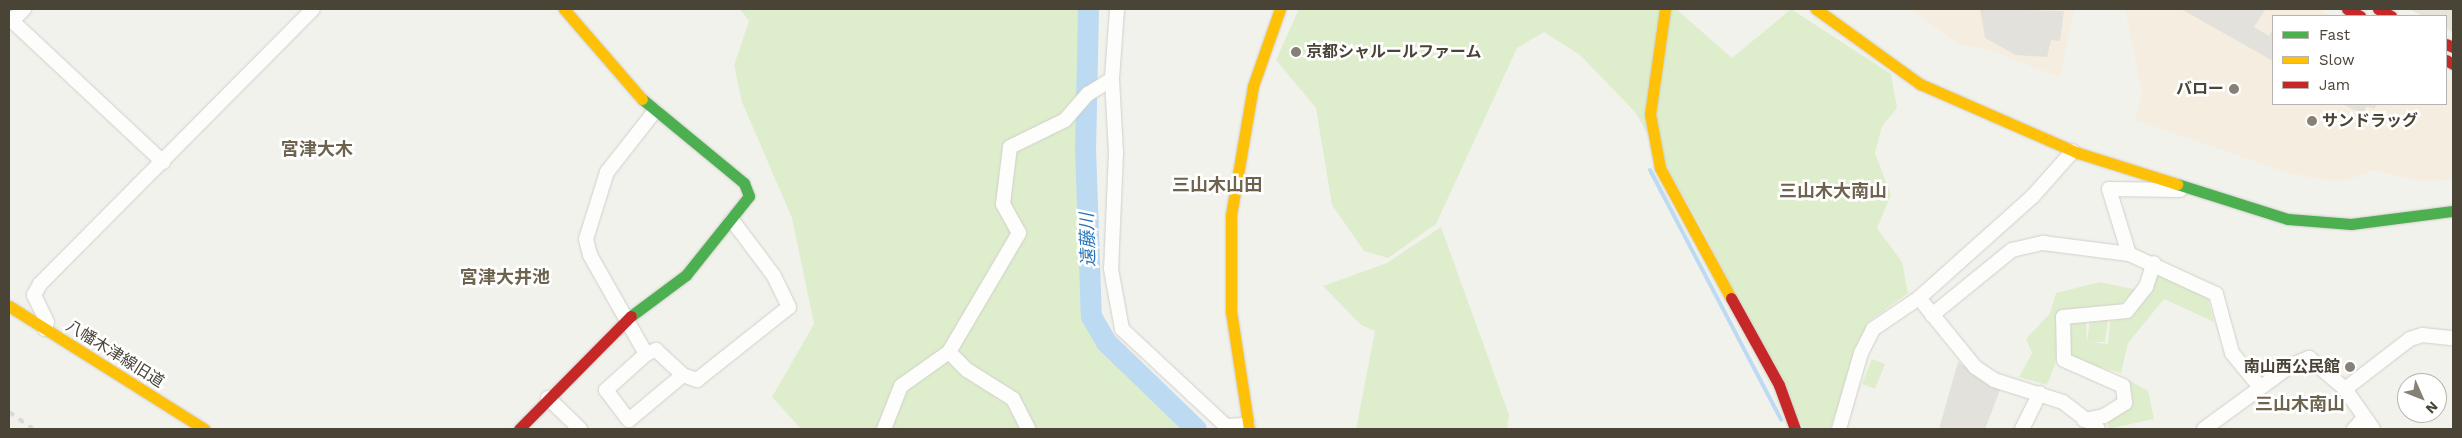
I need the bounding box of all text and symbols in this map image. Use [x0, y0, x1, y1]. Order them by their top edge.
legend [2272, 15, 2447, 105]
text: Fast [2319, 26, 2350, 44]
place label: 京都シャルールファーム [1306, 42, 1482, 62]
marker: 京都シャルールファーム [1290, 46, 1302, 58]
text: Slow [2319, 51, 2355, 69]
text: Jam [2319, 76, 2350, 94]
place label: バロー [2176, 79, 2224, 99]
marker: バロー [2228, 83, 2240, 95]
place label: サンドラッグ [2322, 111, 2418, 131]
marker: サンドラッグ [2306, 115, 2318, 127]
district label: 宮津大木 [281, 138, 353, 160]
district label: 三山木山田 [1172, 174, 1262, 196]
district label: 三山木大南山 [1779, 180, 1887, 202]
water label: 遠藤川 [1076, 213, 1100, 267]
district label: 宮津大井池 [460, 266, 550, 288]
street label: 八幡木津線旧道 [62, 316, 168, 392]
place label: 南山西公民館 [2244, 357, 2340, 377]
marker: 南山西公民館 [2344, 361, 2356, 373]
north arrow [2397, 373, 2447, 423]
district label: 三山木南山 [2255, 393, 2345, 415]
text: N [2423, 398, 2441, 417]

